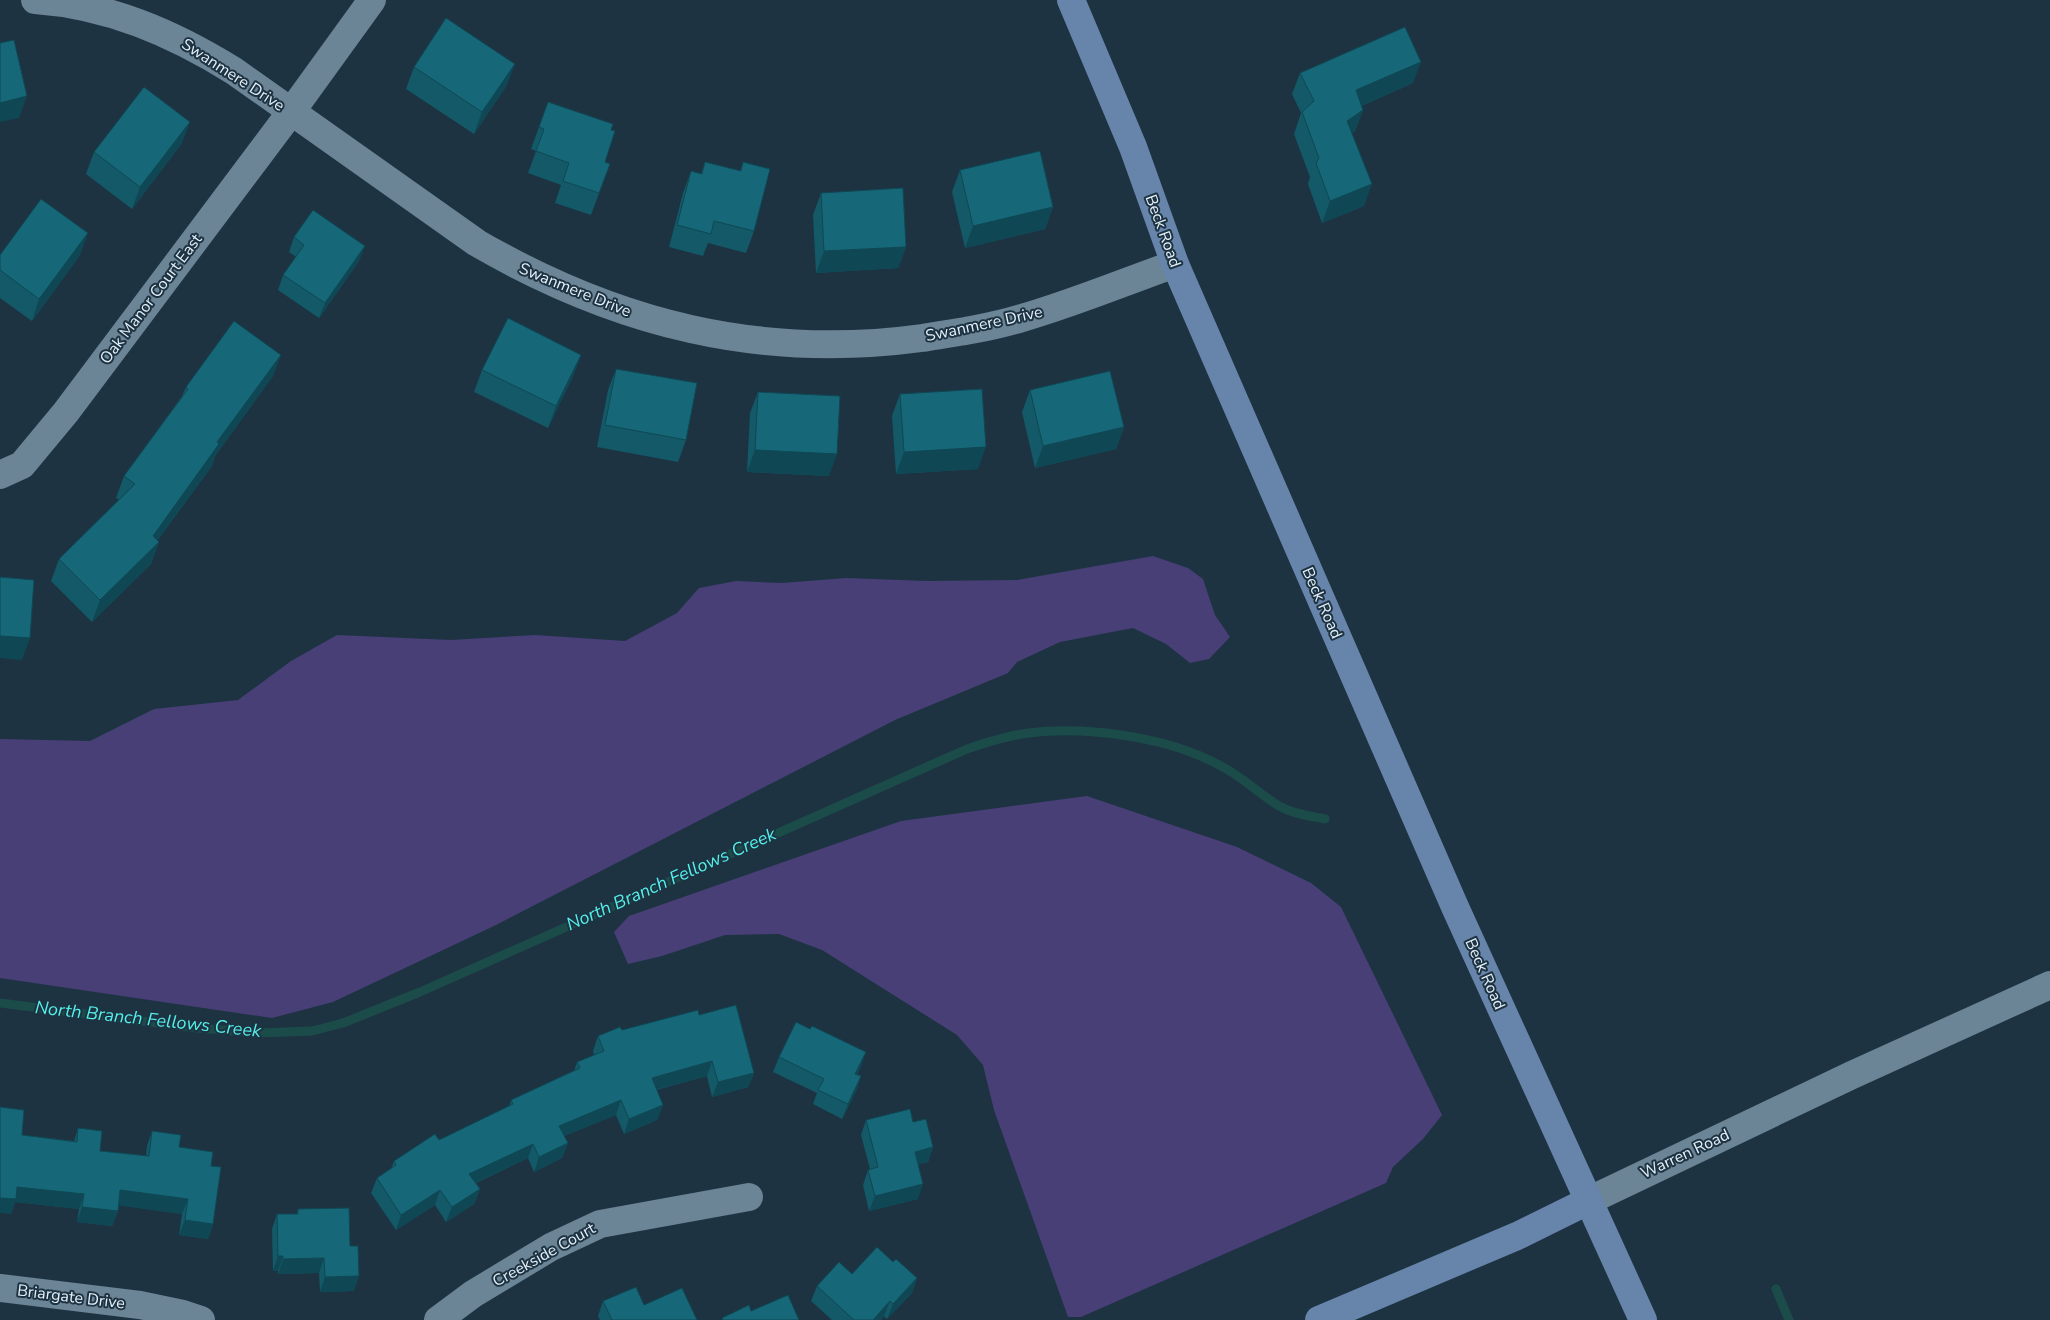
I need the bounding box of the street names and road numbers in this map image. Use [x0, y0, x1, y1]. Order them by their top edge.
street label: Swanmere Drive [177, 33, 289, 117]
street label: Beck Road [1140, 191, 1186, 271]
street label: Oak Manor Court East [95, 229, 207, 369]
street label: Swanmere Drive [516, 258, 634, 322]
street label: Swanmere Drive [924, 301, 1044, 347]
street label: Beck Road [1296, 564, 1348, 642]
street label: Beck Road [1459, 935, 1511, 1013]
street label: Warren Road [1637, 1124, 1733, 1184]
street label: Creekside Court [489, 1217, 600, 1292]
street label: Briargate Drive [16, 1279, 126, 1315]

